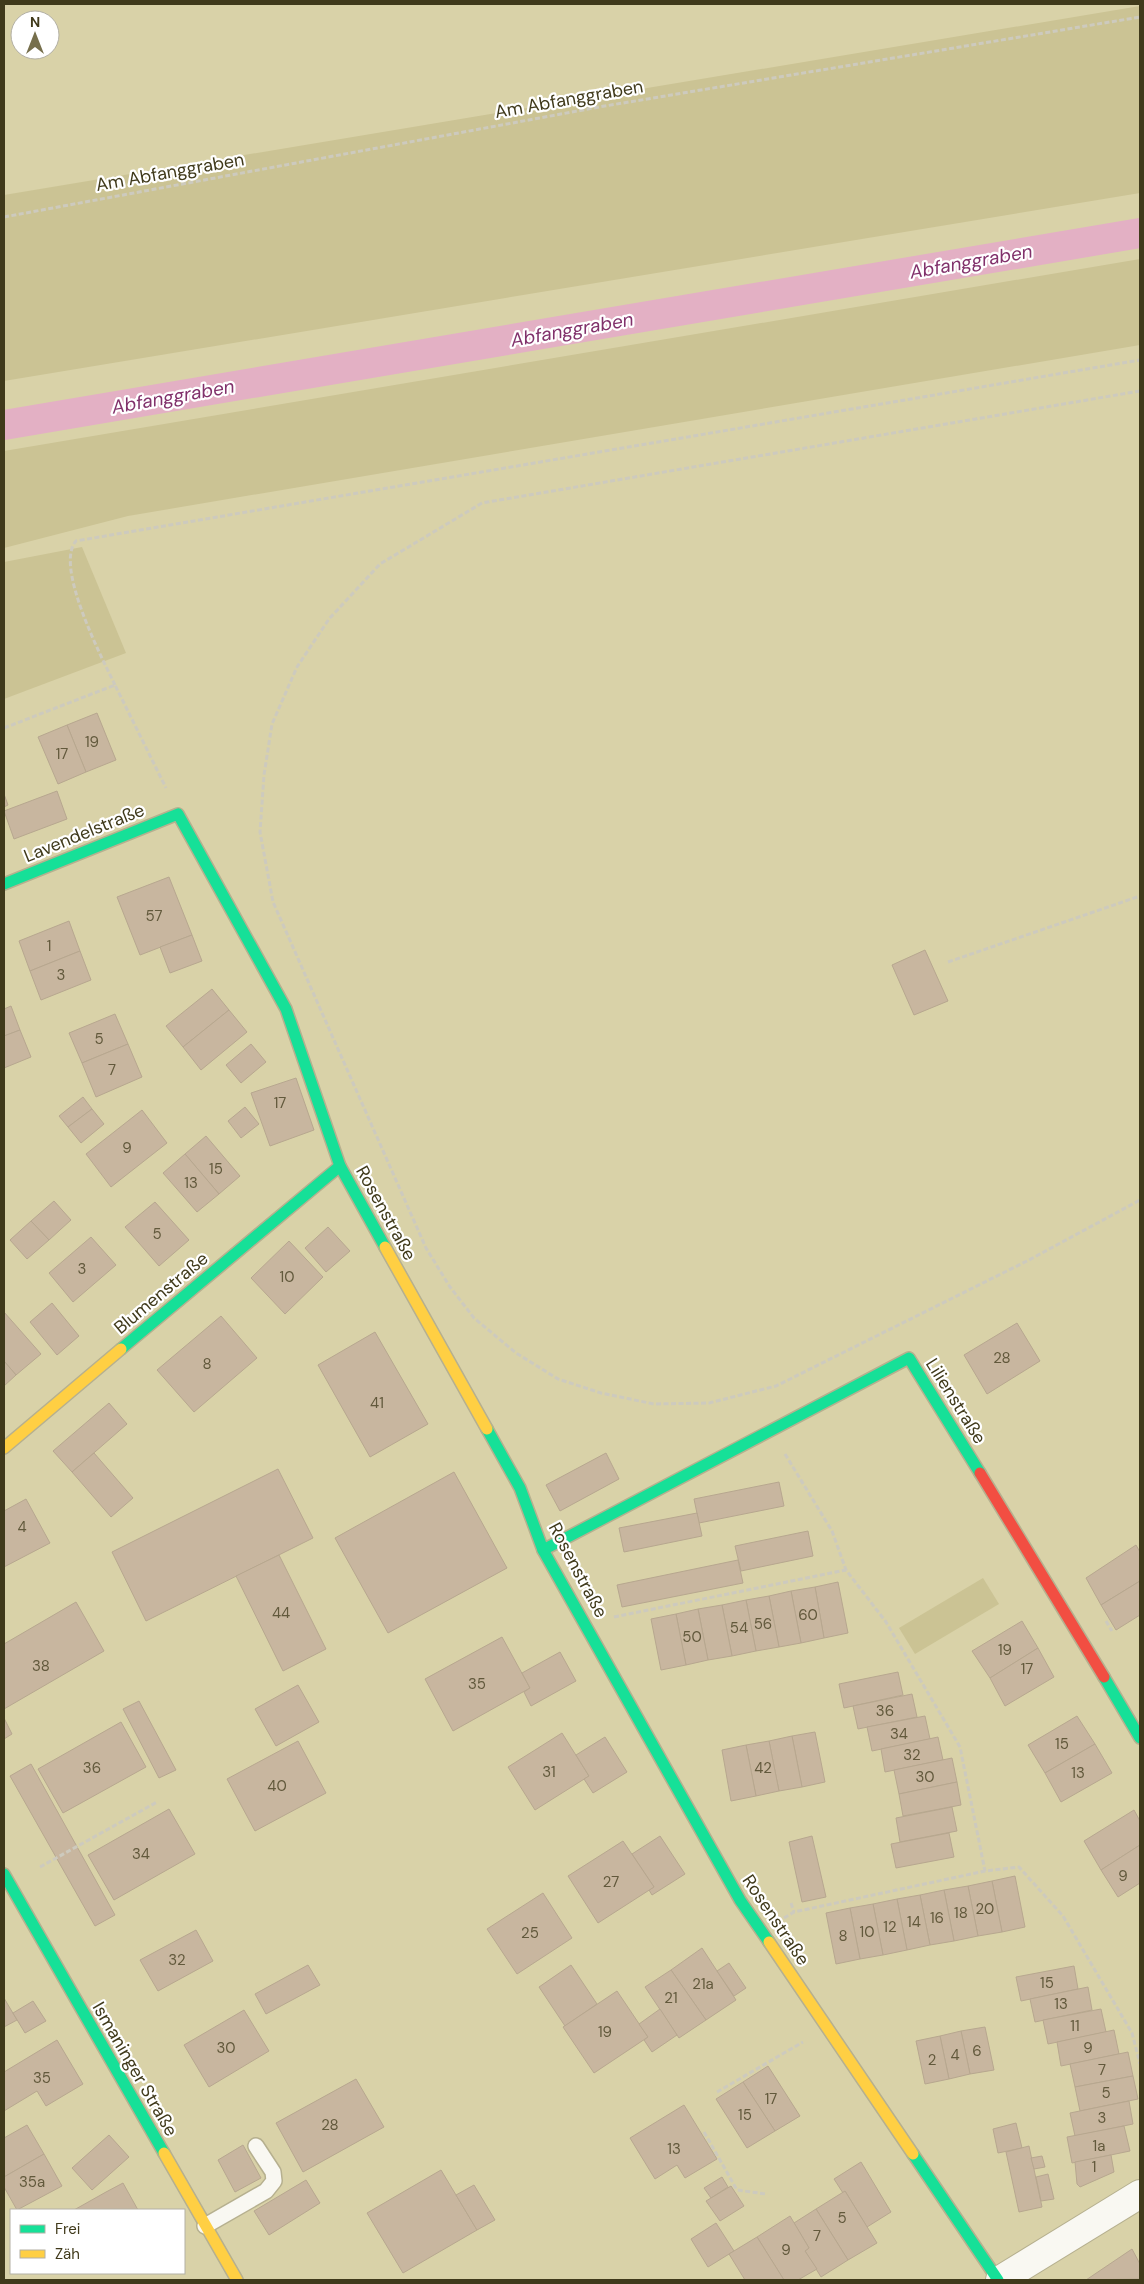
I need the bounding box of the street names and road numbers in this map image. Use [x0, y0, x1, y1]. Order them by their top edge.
street label: Am Abfanggraben [493, 74, 645, 124]
street label: Am Abfanggraben [94, 147, 246, 197]
street label: Lavendelstraße [20, 798, 148, 868]
street label: Rosenstraße [350, 1162, 422, 1264]
street label: Blumenstraße [109, 1247, 213, 1339]
street label: Lilienstraße [920, 1354, 992, 1448]
street label: Rosenstraße [543, 1518, 613, 1622]
street label: Rosenstraße [737, 1870, 815, 1970]
street label: Ismaninger Straße [87, 1998, 183, 2140]

